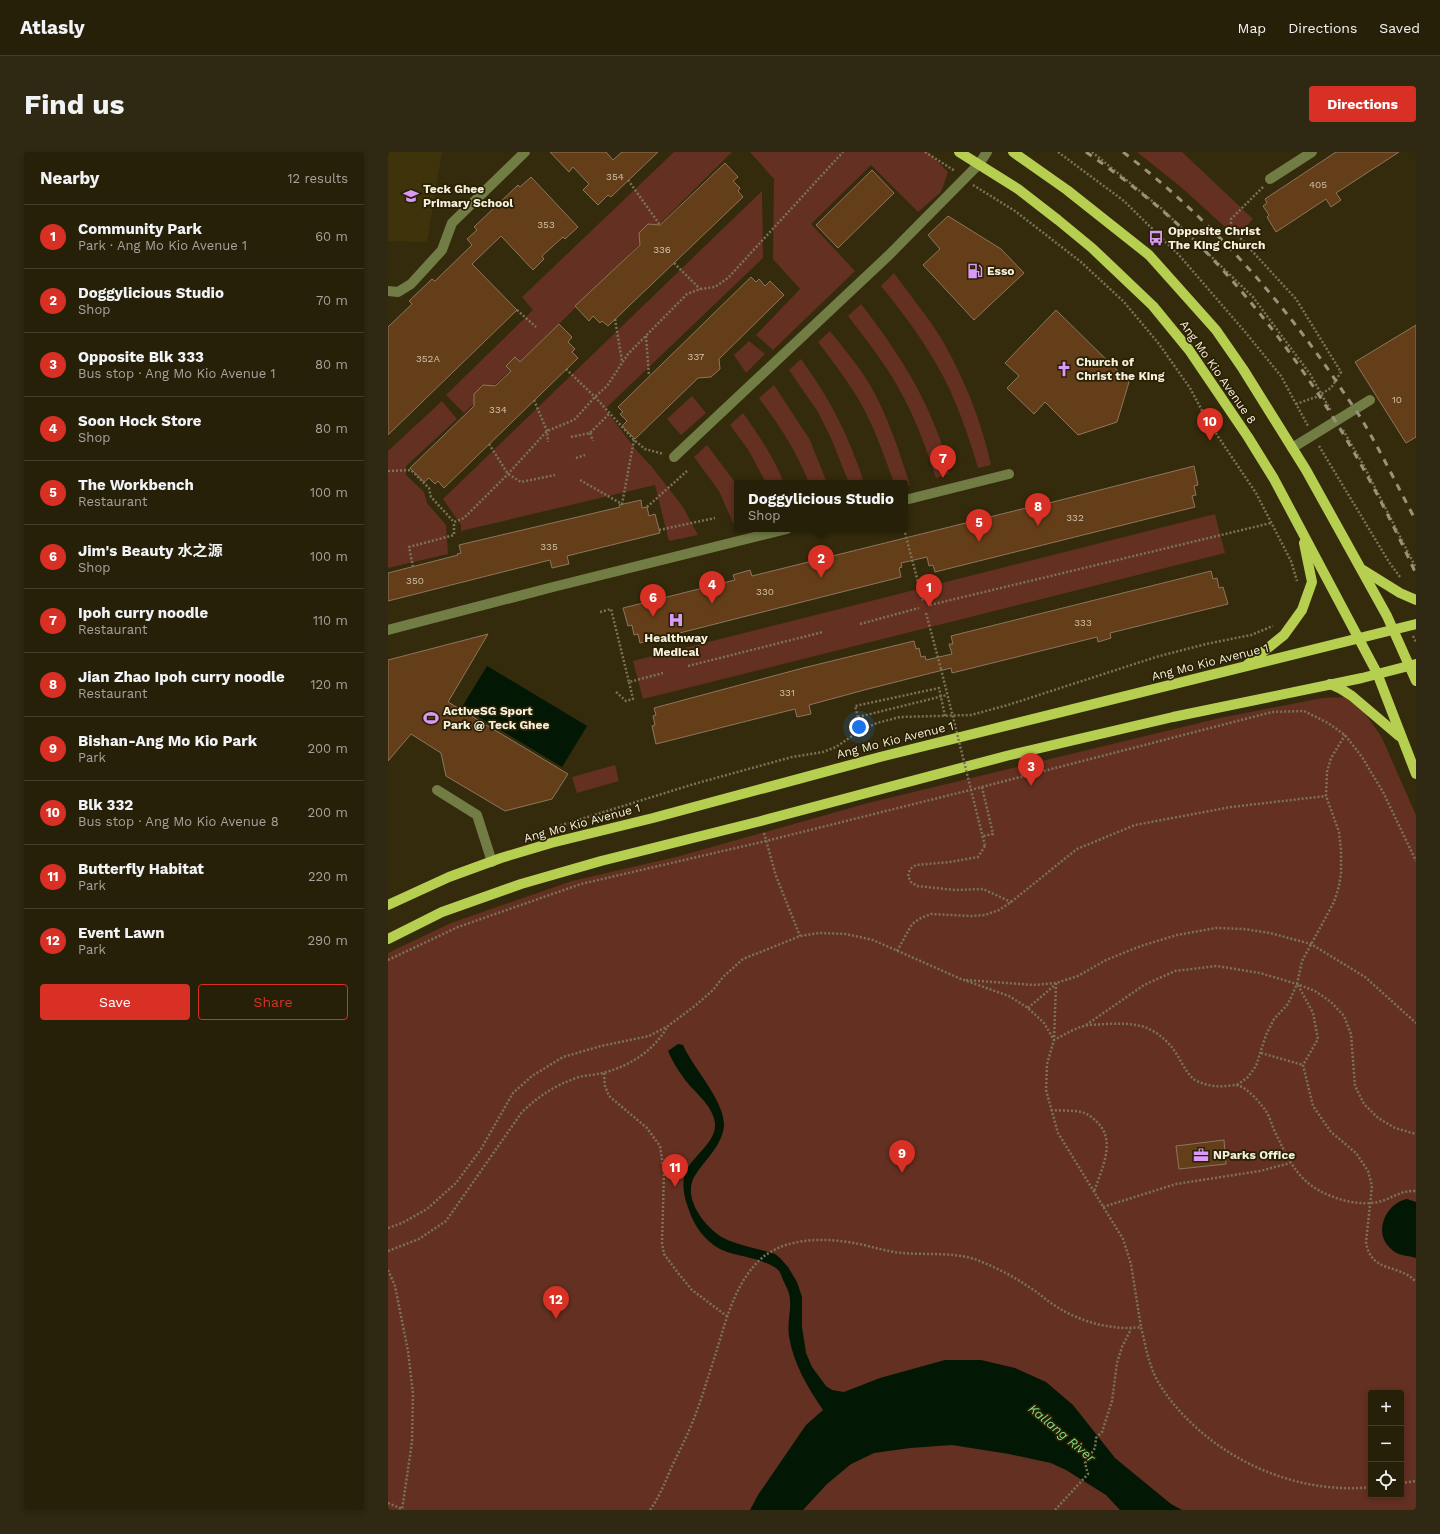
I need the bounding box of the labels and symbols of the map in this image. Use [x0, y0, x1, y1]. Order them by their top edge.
house number: 354 [606, 171, 624, 182]
house number: 405 [1309, 179, 1327, 190]
place label: Teck Ghee Primary School [423, 182, 513, 210]
school or university icon: Teck Ghee Primary School [402, 187, 420, 205]
house number: 353 [537, 219, 555, 230]
place label: Opposite Christ The King Church [1168, 224, 1265, 252]
bus stop icon: Opposite Christ The King Church [1147, 229, 1165, 247]
house number: 336 [653, 244, 671, 255]
fuel station icon: Esso [966, 262, 984, 280]
place label: Esso [987, 264, 1015, 278]
street label: Ang Mo Kio Avenue 8 [1177, 318, 1259, 426]
house number: 337 [688, 351, 705, 362]
house number: 352A [416, 353, 440, 364]
place label: Church of Christ the King [1076, 355, 1165, 383]
church icon: Church of Christ the King [1055, 360, 1073, 378]
house number: 10 [1392, 394, 1402, 405]
house number: 334 [489, 404, 507, 415]
pin: 10 [1197, 408, 1223, 441]
pin: 7 [930, 445, 956, 478]
pin: 8 [1025, 493, 1051, 526]
pin: 5 [966, 509, 992, 542]
house number: 332 [1066, 512, 1084, 523]
house number: 335 [540, 541, 558, 552]
pin: 2 [808, 545, 834, 578]
pin: 4 [699, 571, 725, 604]
pin: 1 [916, 574, 942, 607]
house number: 350 [406, 575, 424, 586]
pin: 6 [640, 584, 666, 617]
house number: 330 [756, 586, 774, 597]
hospital icon: Healthway Medical [667, 611, 685, 629]
house number: 333 [1074, 617, 1092, 628]
place label: Healthway Medical [644, 631, 708, 659]
street label: Ang Mo Kio Avenue 1 [1150, 641, 1270, 683]
house number: 331 [779, 687, 795, 698]
place label: ActiveSG Sport Park @ Teck Ghee [443, 704, 550, 732]
sports icon: ActiveSG Sport Park @ Teck Ghee [422, 709, 440, 727]
your location [849, 717, 869, 737]
street label: Ang Mo Kio Avenue 1 [835, 719, 955, 761]
pin: 3 [1018, 753, 1044, 786]
street label: Ang Mo Kio Avenue 1 [522, 801, 642, 845]
pin: 9 [889, 1140, 915, 1173]
office icon: NParks Office [1192, 1146, 1210, 1164]
place label: NParks Office [1213, 1148, 1295, 1162]
pin: 11 [662, 1154, 688, 1187]
pin: 12 [543, 1286, 569, 1319]
water label: Kallang River [1026, 1401, 1099, 1466]

